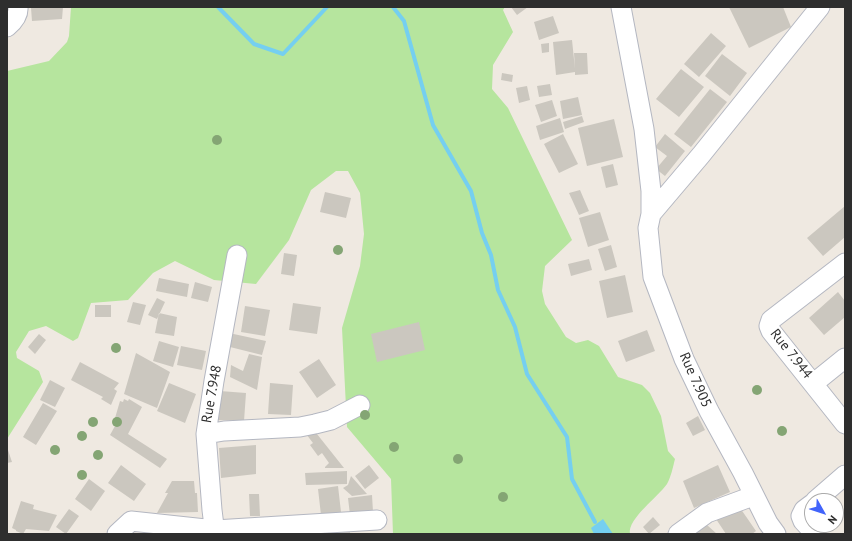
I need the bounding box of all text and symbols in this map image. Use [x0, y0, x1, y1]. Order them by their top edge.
street label: Rue 7.944 [766, 326, 816, 382]
street label: Rue 7.905 [675, 350, 715, 410]
street label: Rue 7.948 [199, 364, 225, 424]
north arrow [804, 493, 844, 533]
text: N [825, 513, 840, 527]

